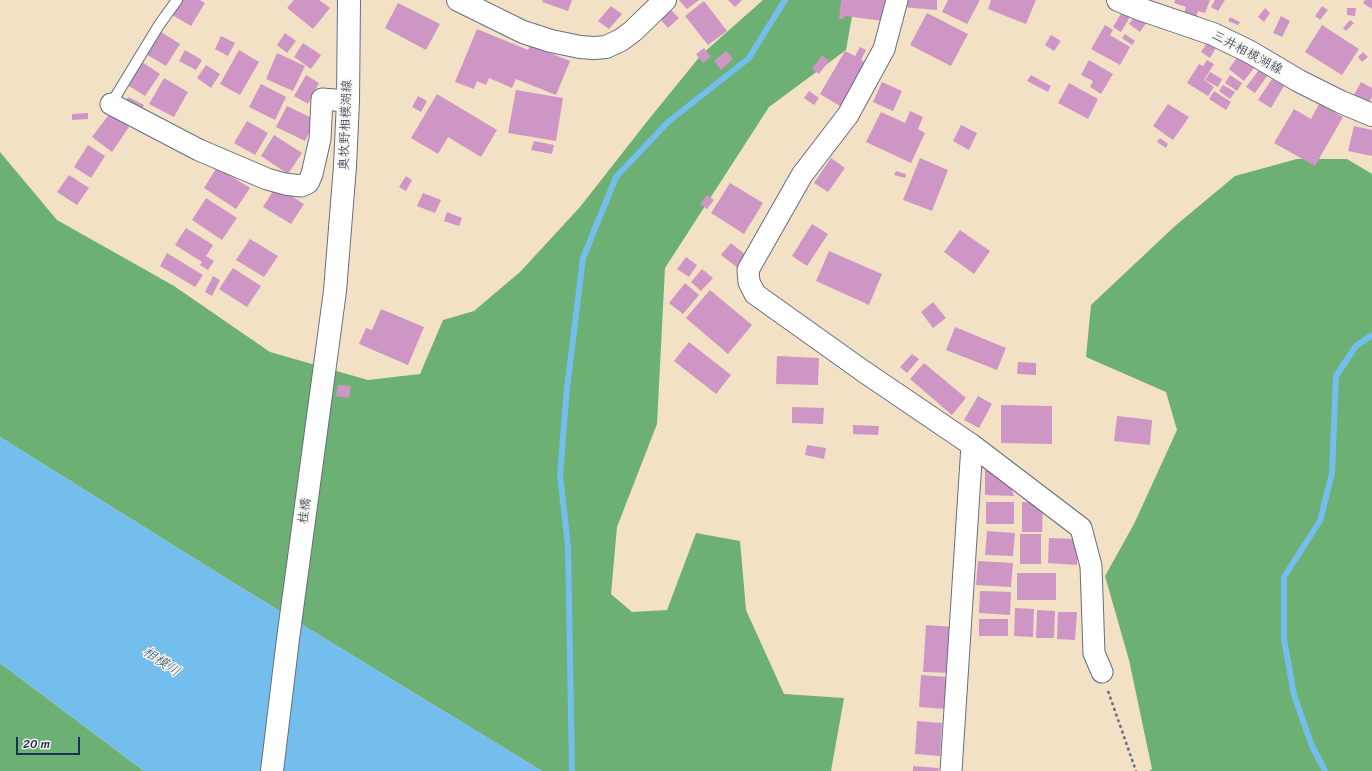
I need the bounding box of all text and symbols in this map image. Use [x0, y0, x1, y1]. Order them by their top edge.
street label: 三井相模湖線 [1209, 28, 1285, 78]
street label: 奥牧野相模湖線 [337, 79, 355, 171]
street label: 桂橋 [295, 497, 315, 525]
water label: 相模川 [139, 643, 183, 681]
scale bar [18, 729, 82, 755]
text: 20 m [23, 733, 50, 755]

